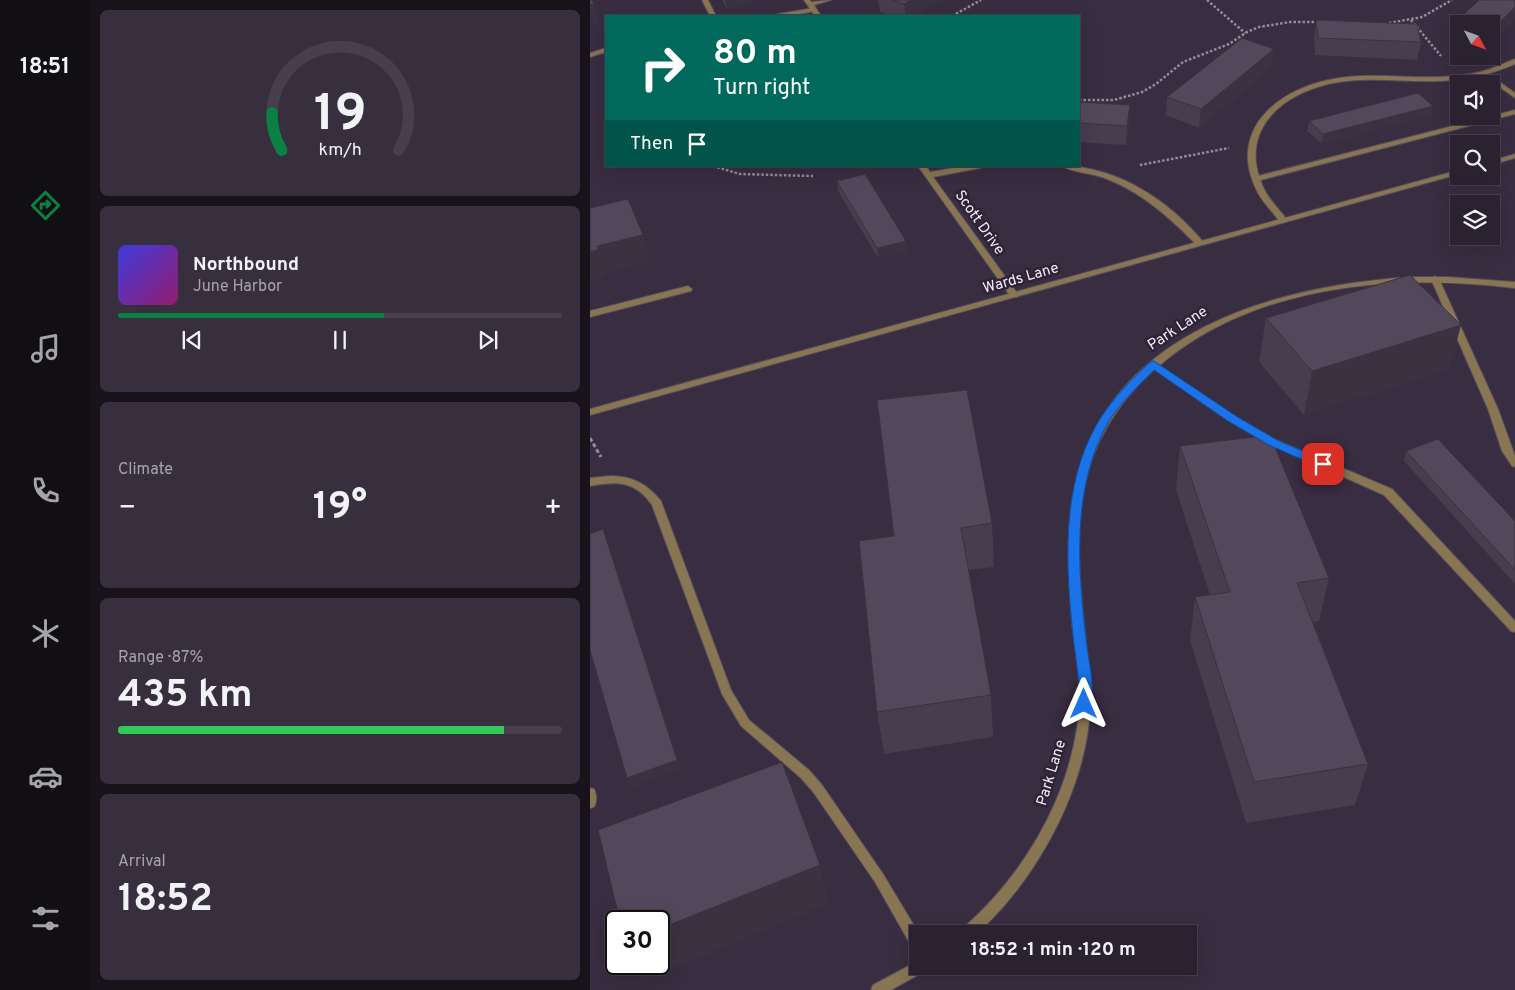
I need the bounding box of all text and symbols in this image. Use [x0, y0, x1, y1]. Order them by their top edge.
north arrow [1450, 15, 1500, 65]
map controls [1450, 15, 1500, 245]
text: 80 m [713, 32, 797, 76]
icon: right [630, 35, 695, 100]
text: 18:51 [20, 54, 70, 81]
text: Turn right [713, 75, 810, 102]
button: sound [1450, 75, 1500, 125]
text: 19 [314, 83, 366, 149]
icon: arrive [683, 130, 711, 158]
text: Then [630, 132, 673, 156]
button: search [1450, 135, 1500, 185]
text: km/h [318, 139, 362, 162]
street label: Scott Drive [950, 187, 1008, 259]
icon: directions [28, 188, 63, 223]
button: layers [1450, 195, 1500, 245]
text: Northbound [193, 253, 299, 277]
street label: Wards Lane [981, 259, 1061, 299]
text: June Harbor [193, 277, 282, 297]
street label: Park Lane [1144, 303, 1212, 355]
icon: previous [178, 326, 206, 354]
icon: pause [326, 326, 354, 354]
icon: next [474, 326, 502, 354]
icon: music [28, 331, 63, 366]
pin [1302, 443, 1344, 485]
icon: arrive [1309, 450, 1337, 478]
text: Climate [118, 460, 173, 480]
icon: phone [28, 473, 63, 508]
text: 19° [313, 484, 367, 533]
text: − [118, 491, 136, 527]
text: + [544, 491, 562, 527]
icon: climate [28, 616, 63, 651]
text: Range · 87% [118, 648, 203, 668]
text: 435 km [118, 672, 253, 721]
position arrow [1057, 677, 1109, 729]
street label: Park Lane [1033, 738, 1071, 808]
icon: car [28, 759, 63, 794]
text: Arrival [118, 852, 166, 872]
text: 18:52 [118, 876, 213, 925]
icon: filters [28, 901, 63, 936]
speed limit sign: 30 [605, 910, 670, 975]
text: 18:52 · 1 min · 120 m [970, 938, 1136, 962]

